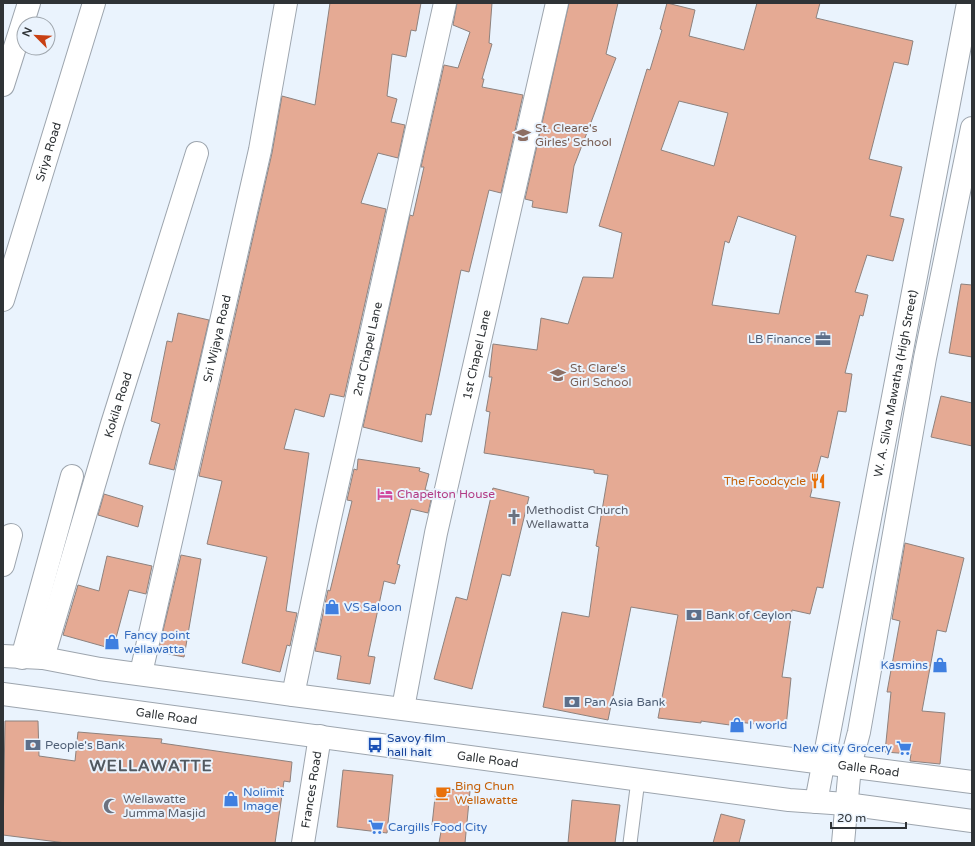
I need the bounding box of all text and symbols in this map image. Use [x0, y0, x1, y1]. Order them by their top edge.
north arrow [16, 16, 56, 56]
text: N [20, 25, 35, 39]
street label: Sriya Road [33, 120, 64, 183]
place label: St. Cleare's Girles' School [535, 121, 612, 149]
school or university icon: St. Cleare's Girles' School [514, 126, 532, 144]
street label: W. A. Silva Mawatha (High Street) [871, 288, 920, 478]
street label: Sri Wijaya Road [200, 294, 234, 384]
street label: 2nd Chapel Lane [350, 300, 385, 397]
street label: 1st Chapel Lane [460, 308, 494, 401]
office icon: LB Finance [814, 330, 832, 348]
place label: LB Finance [748, 332, 811, 346]
place label: St. Clare's Girl School [570, 361, 631, 389]
school or university icon: St. Clare's Girl School [549, 366, 567, 384]
street label: Kokila Road [101, 370, 135, 439]
restaurant icon: The Foodcycle [809, 472, 827, 490]
place label: The Foodcycle [724, 474, 806, 488]
hotel icon: Chapelton House [376, 485, 394, 503]
place label: Chapelton House [397, 487, 495, 501]
place label: Methodist Church Wellawatta [526, 503, 628, 531]
church icon: Methodist Church Wellawatta [505, 508, 523, 526]
shop icon: VS Saloon [323, 598, 341, 616]
place label: VS Saloon [344, 600, 402, 614]
bank icon: Bank of Ceylon [685, 606, 703, 624]
place label: Bank of Ceylon [706, 608, 792, 622]
place label: Fancy point wellawatta [124, 628, 190, 656]
shop icon: Fancy point wellawatta [103, 633, 121, 651]
shop icon: Kasmins [931, 656, 949, 674]
place label: Kasmins [880, 658, 928, 672]
bank icon: Pan Asia Bank [563, 693, 581, 711]
place label: Pan Asia Bank [584, 695, 666, 709]
street label: Galle Road [135, 705, 198, 727]
shop icon: I world [728, 716, 746, 734]
place label: I world [749, 718, 787, 732]
place label: Savoy film hall halt [387, 731, 446, 759]
bank icon: People's Bank [24, 736, 42, 754]
bus stop icon: Savoy film hall halt [366, 736, 384, 754]
place label: People's Bank [45, 738, 125, 752]
supermarket icon: New City Grocery [895, 739, 913, 757]
place label: New City Grocery [793, 741, 893, 755]
street label: Galle Road [456, 748, 519, 770]
street label: Frances Road [298, 750, 324, 829]
district label: WELLAWATTE [89, 756, 213, 776]
street label: Galle Road [837, 758, 900, 780]
place label: Bing Chun Wellawatte [455, 779, 518, 807]
cafe icon: Bing Chun Wellawatte [434, 784, 452, 802]
place label: Nolimit Image [243, 785, 285, 813]
shop icon: Nolimit Image [222, 790, 240, 808]
place label: Wellawatte Jumma Masjid [123, 792, 206, 820]
mosque icon: Wellawatte Jumma Masjid [102, 797, 120, 815]
scale bar [831, 804, 906, 830]
text: 20 m [837, 811, 866, 825]
supermarket icon: Cargills Food City [367, 818, 385, 836]
place label: Cargills Food City [388, 820, 488, 834]

